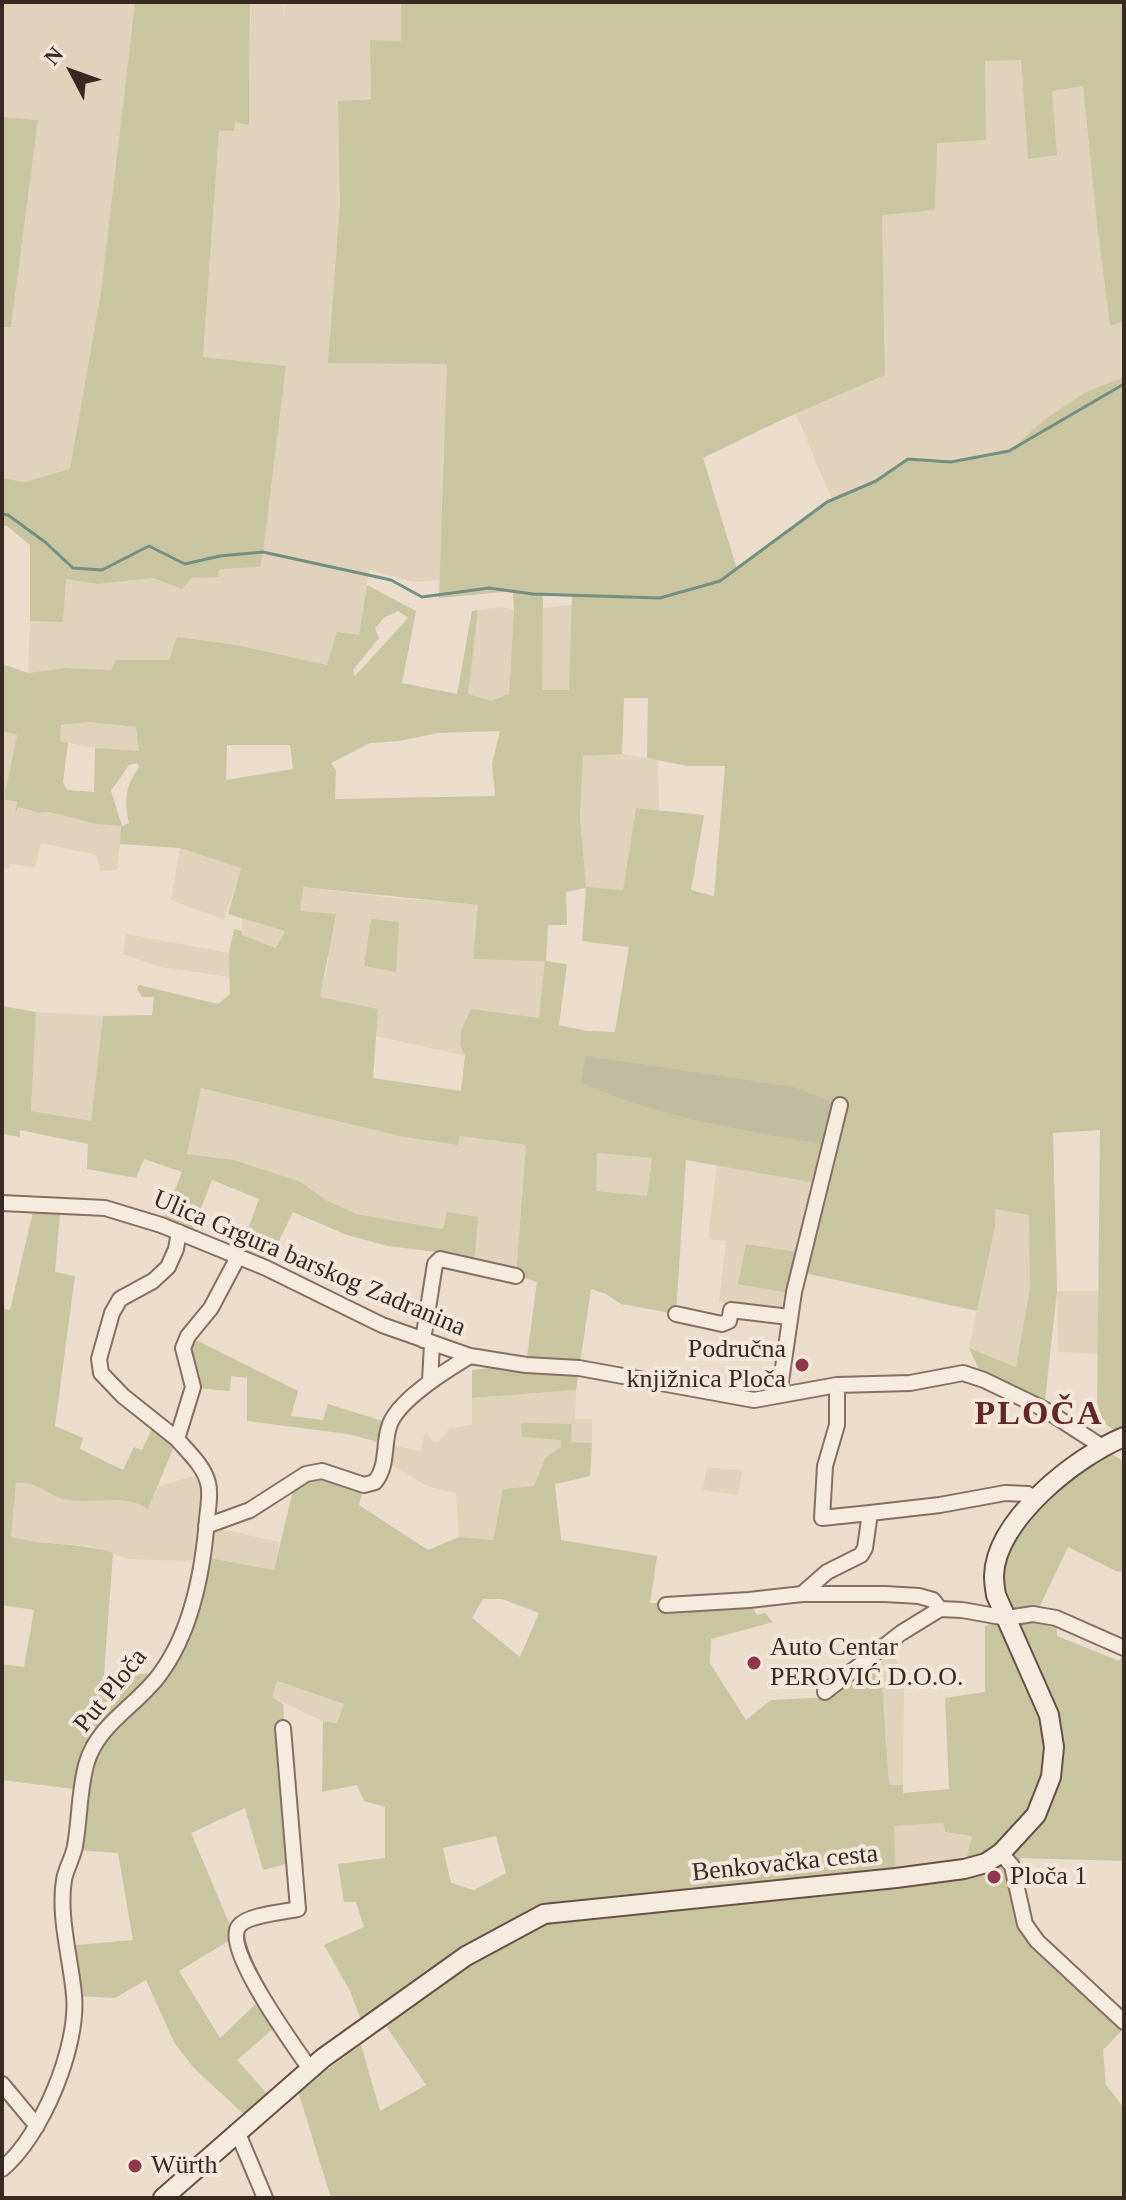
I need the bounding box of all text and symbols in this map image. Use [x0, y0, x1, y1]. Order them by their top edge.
north arrow [32, 32, 112, 112]
text: N [39, 42, 68, 70]
street label: Ulica Grgura barskog Zadranina [148, 1184, 470, 1344]
place label: Područna knjižnica Ploča [626, 1334, 786, 1396]
marker: Područna knjižnica Ploča [793, 1356, 811, 1374]
district label: PLOČA [974, 1395, 1104, 1435]
place label: Auto Centar PEROVIĆ D.O.O. [770, 1632, 964, 1694]
street label: Put Ploča [68, 1643, 154, 1739]
marker: Auto Centar PEROVIĆ D.O.O. [745, 1654, 763, 1672]
street label: Benkovačka cesta [690, 1839, 880, 1889]
place label: Ploča 1 [1010, 1861, 1087, 1893]
marker: Ploča 1 [985, 1868, 1003, 1886]
place label: Würth [151, 2150, 217, 2182]
marker: Würth [126, 2157, 144, 2175]

